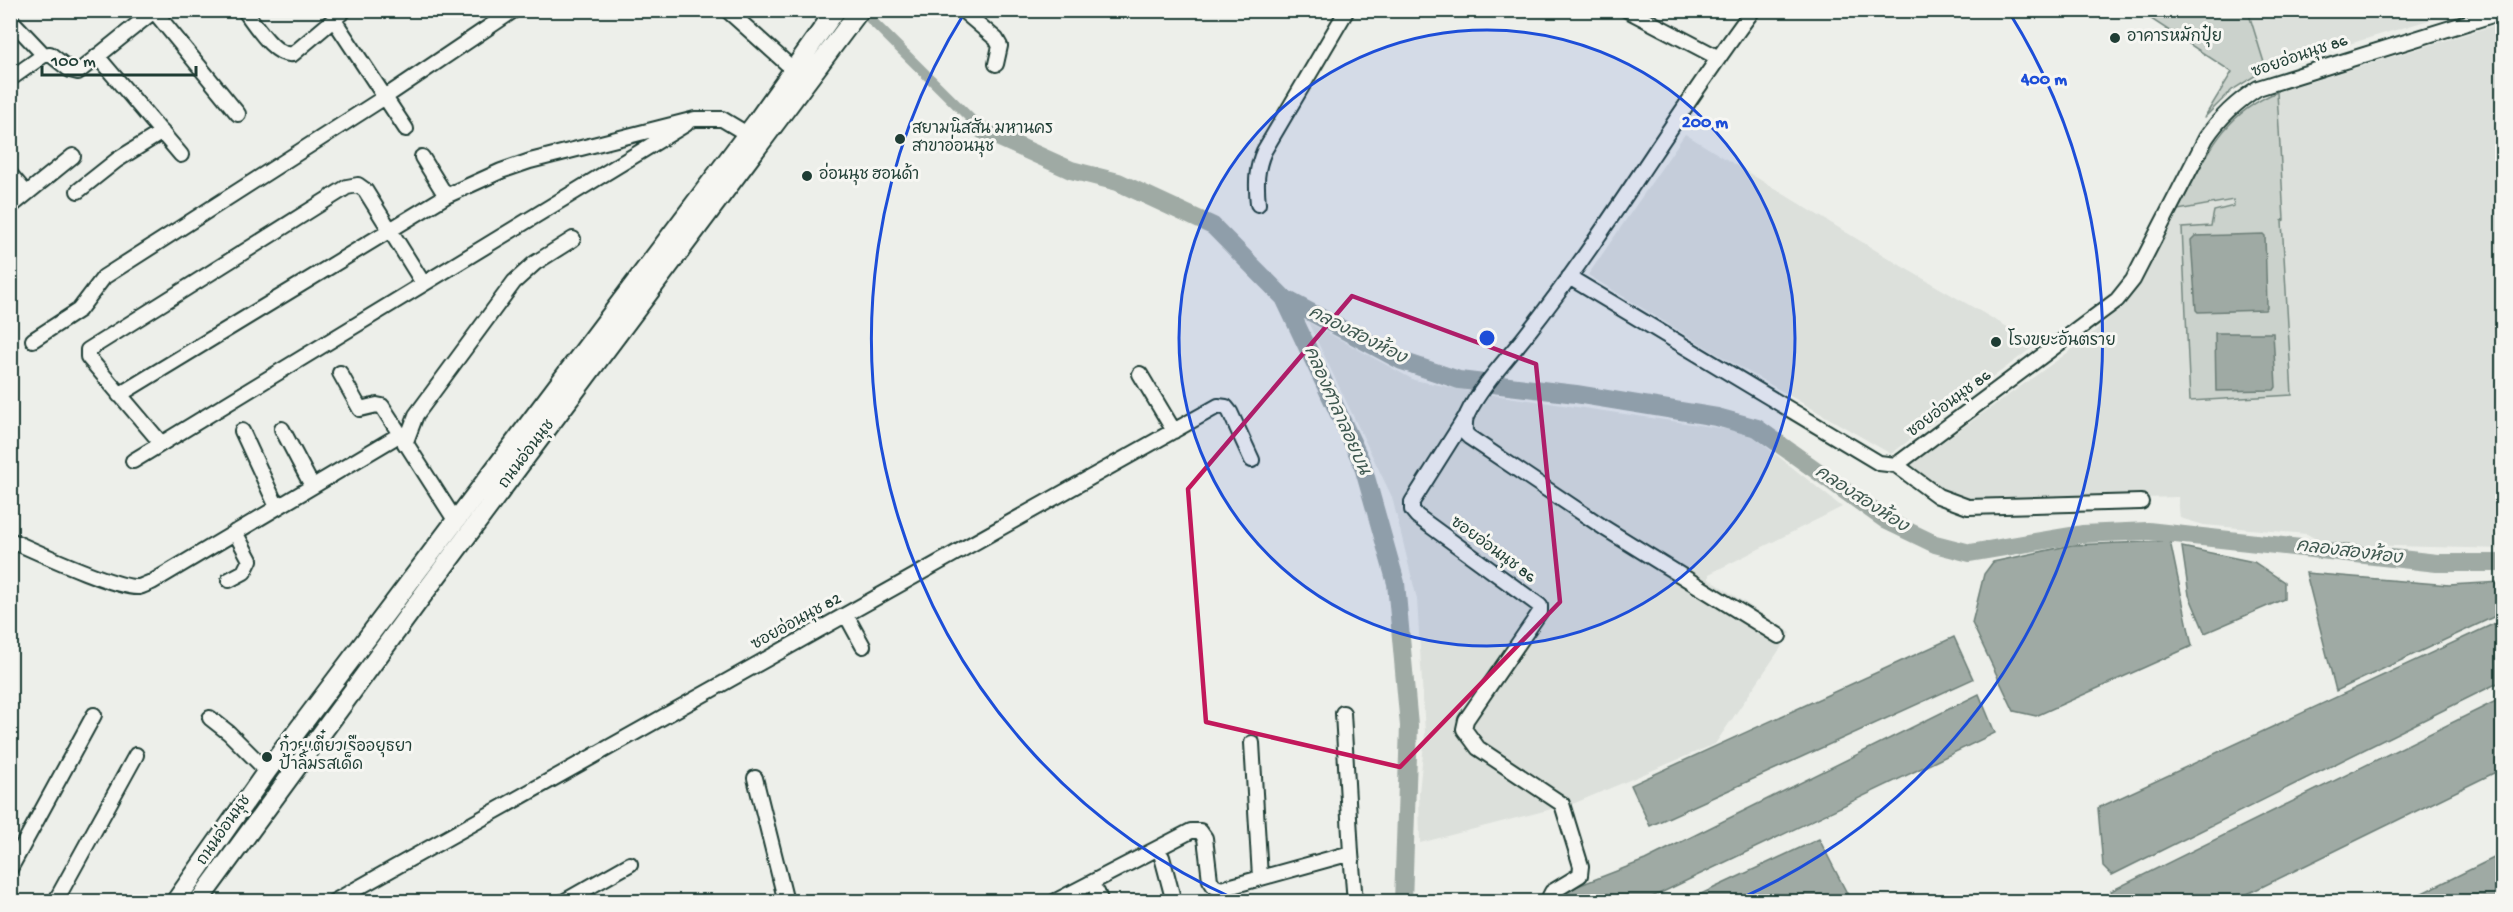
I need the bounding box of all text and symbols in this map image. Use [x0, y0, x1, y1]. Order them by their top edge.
place label: อาคารหมักปุ๋ย [2127, 24, 2222, 48]
street label: ซอยอ่อนนุช 86 [2248, 28, 2351, 83]
marker: อาคารหมักปุ๋ย [2108, 31, 2122, 45]
scale bar [42, 39, 196, 77]
text: 100 m [50, 52, 96, 73]
text: 400 m [2020, 70, 2067, 91]
text: 200 m [1682, 113, 1728, 134]
place label: สยามนิสสัน มหานคร สาขาอ่อนนุช [912, 117, 1053, 158]
marker: สยามนิสสัน มหานคร สาขาอ่อนนุช [893, 132, 907, 146]
place label: อ่อนนุช ฮอนด้า [819, 162, 919, 186]
marker: อ่อนนุช ฮอนด้า [800, 169, 814, 183]
water label: คลองสองห้อง [1305, 299, 1412, 370]
centre of rings [1477, 328, 1497, 348]
place label: โรงขยะอันตราย [2008, 328, 2116, 352]
marker: โรงขยะอันตราย [1989, 335, 2003, 349]
water label: คลองศาลาลอยบน [1298, 344, 1374, 479]
street label: ซอยอ่อนนุช 86 [1901, 363, 1996, 443]
street label: ถนนอ่อนนุช [492, 414, 560, 493]
water label: คลองสองห้อง [1811, 459, 1915, 539]
street label: ซอยอ่อนนุช 86 [1446, 510, 1542, 589]
water label: คลองสองห้อง [2295, 532, 2405, 570]
street label: ซอยอ่อนนุช 82 [746, 586, 845, 656]
place label: ก๋วยเตี๋ยวเรืออยุธยา ป้าลิ้มรสเด็ด [279, 729, 412, 776]
marker: ก๋วยเตี๋ยวเรืออยุธยา ป้าลิ้มรสเด็ด [260, 750, 274, 764]
street label: ถนนอ่อนนุช [190, 789, 256, 870]

